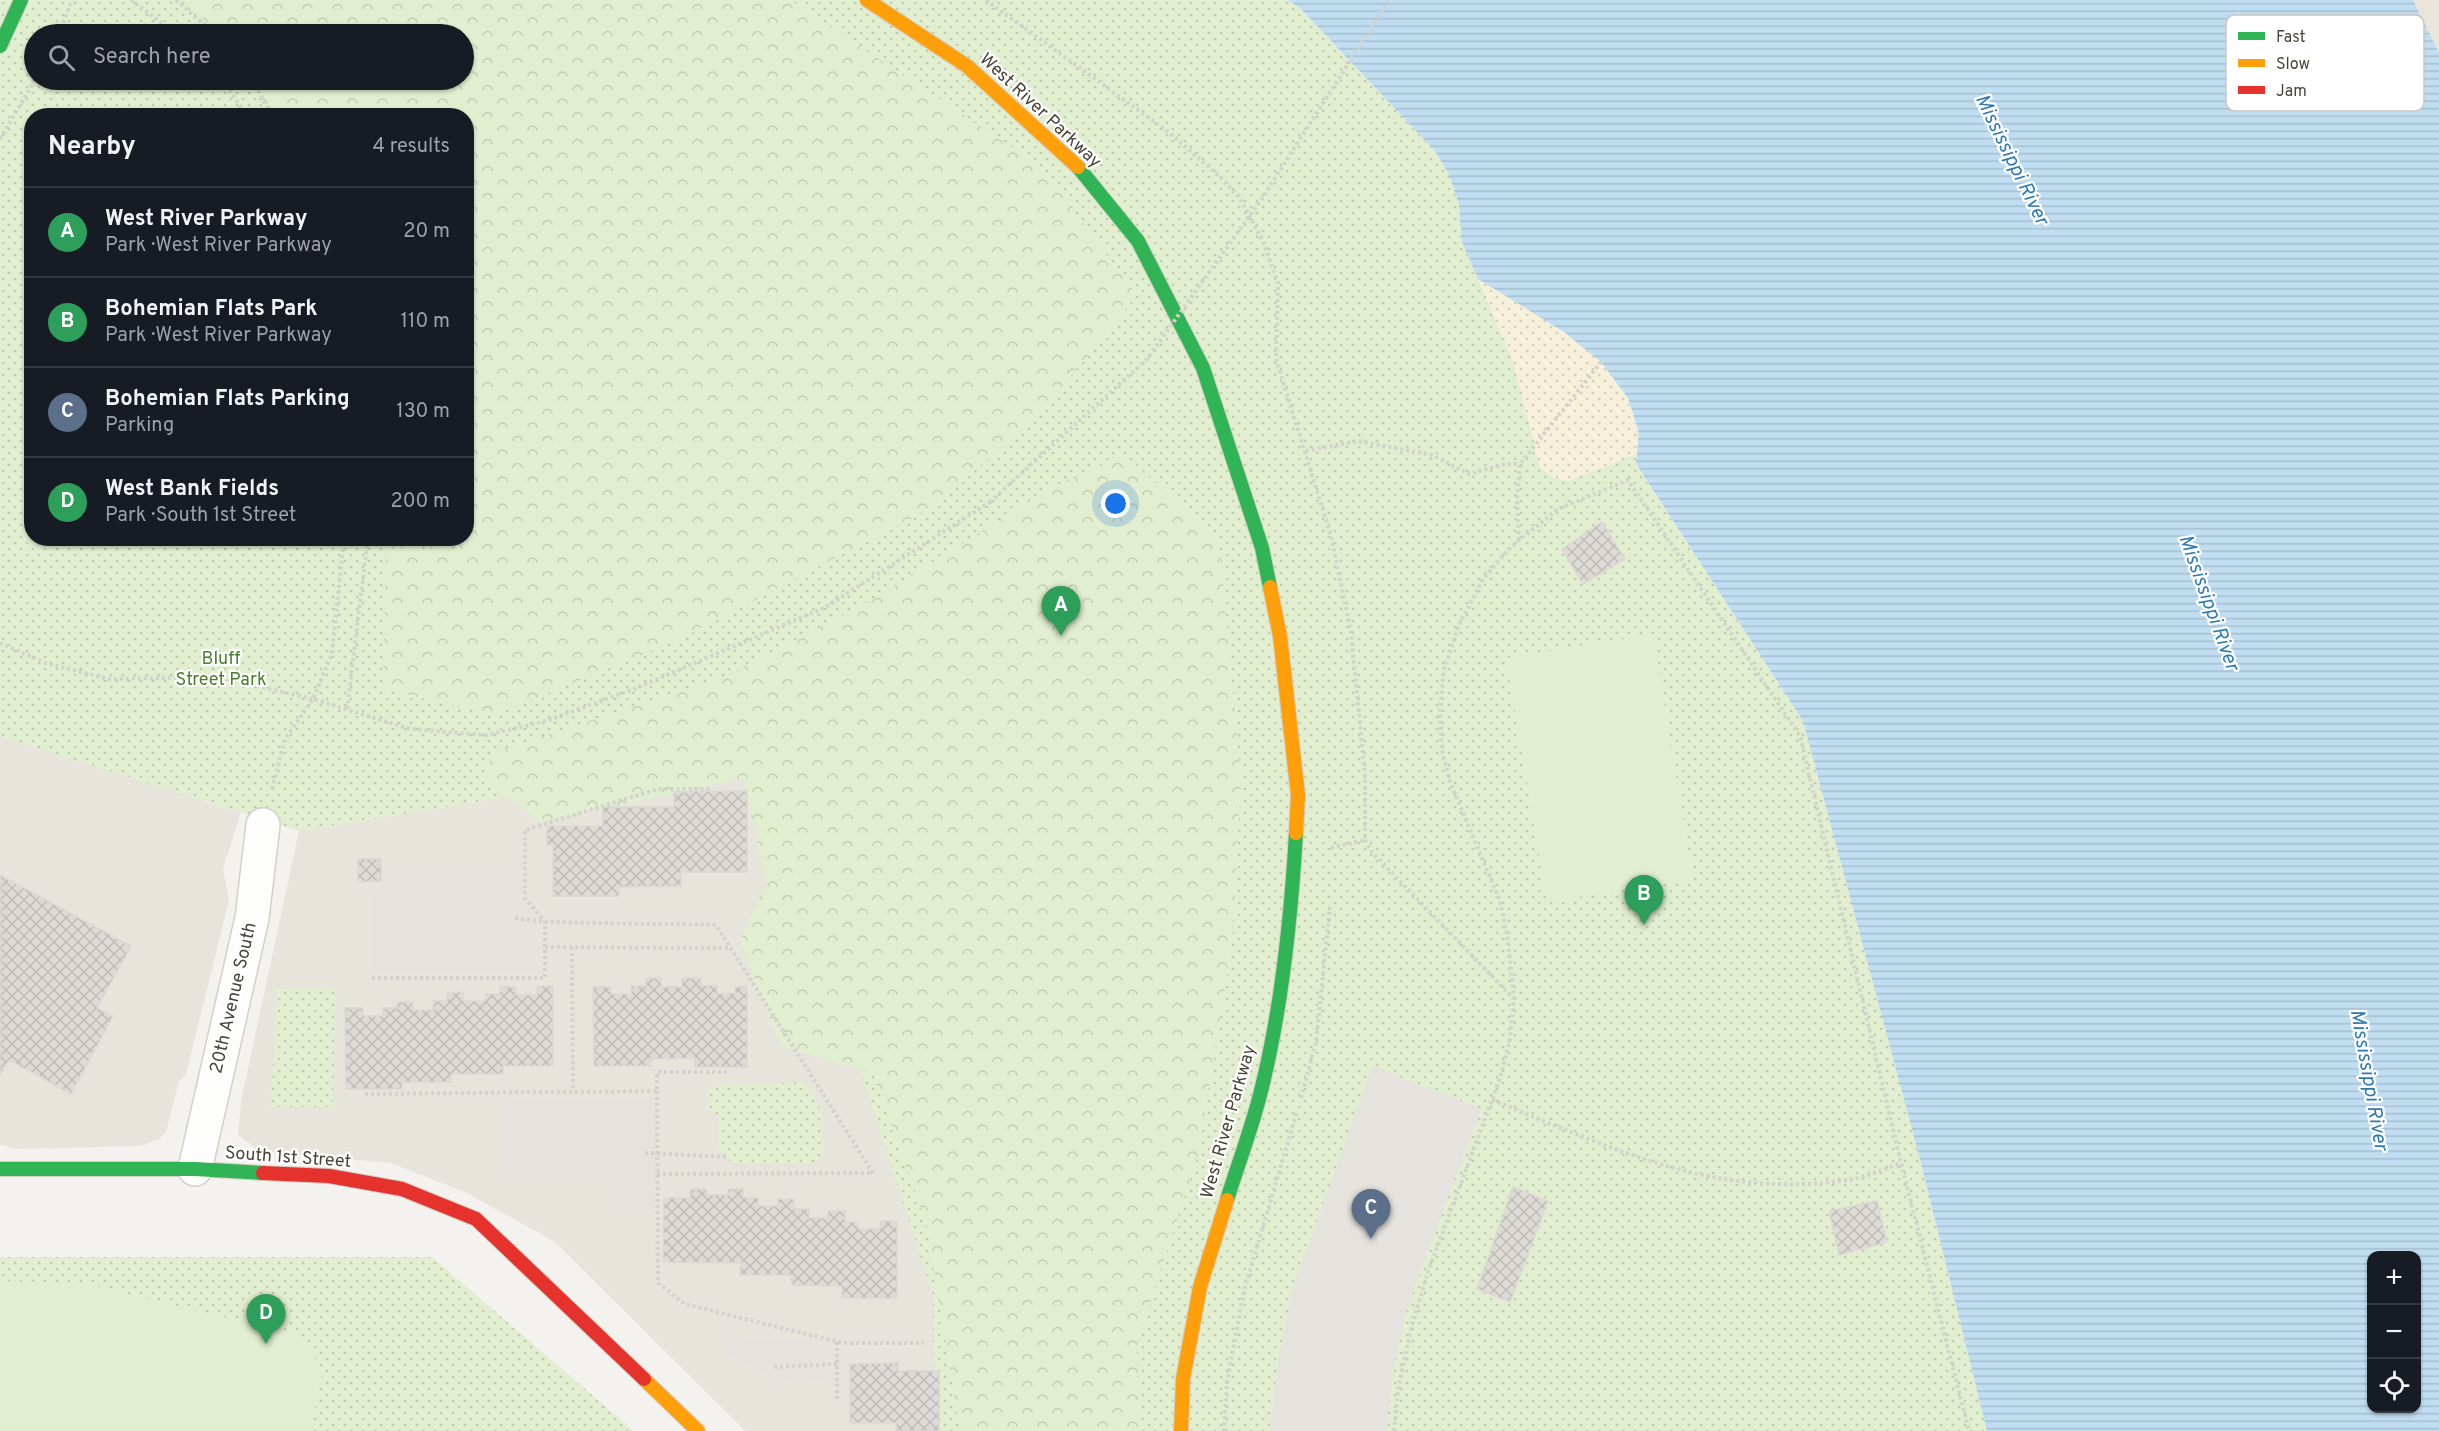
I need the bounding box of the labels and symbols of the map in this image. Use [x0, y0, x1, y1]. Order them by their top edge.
legend [2226, 15, 2424, 111]
text: Fast [2276, 28, 2306, 48]
street label: West River Parkway [974, 48, 1106, 174]
text: Slow [2276, 55, 2310, 75]
text: Jam [2276, 82, 2307, 102]
water label: Mississippi River [1968, 90, 2055, 231]
your location [1101, 489, 1130, 518]
water label: Mississippi River [2171, 531, 2245, 676]
pin: A [1042, 586, 1080, 636]
park label: Bluff Street Park [176, 648, 266, 692]
pin: B [1624, 876, 1664, 925]
street label: 20th Avenue South [205, 920, 263, 1076]
water label: Mississippi River [2343, 1007, 2393, 1154]
street label: West River Parkway [1196, 1042, 1262, 1202]
street label: South 1st Street [224, 1142, 352, 1174]
pin: C [1352, 1190, 1390, 1239]
pin: D [246, 1294, 286, 1344]

